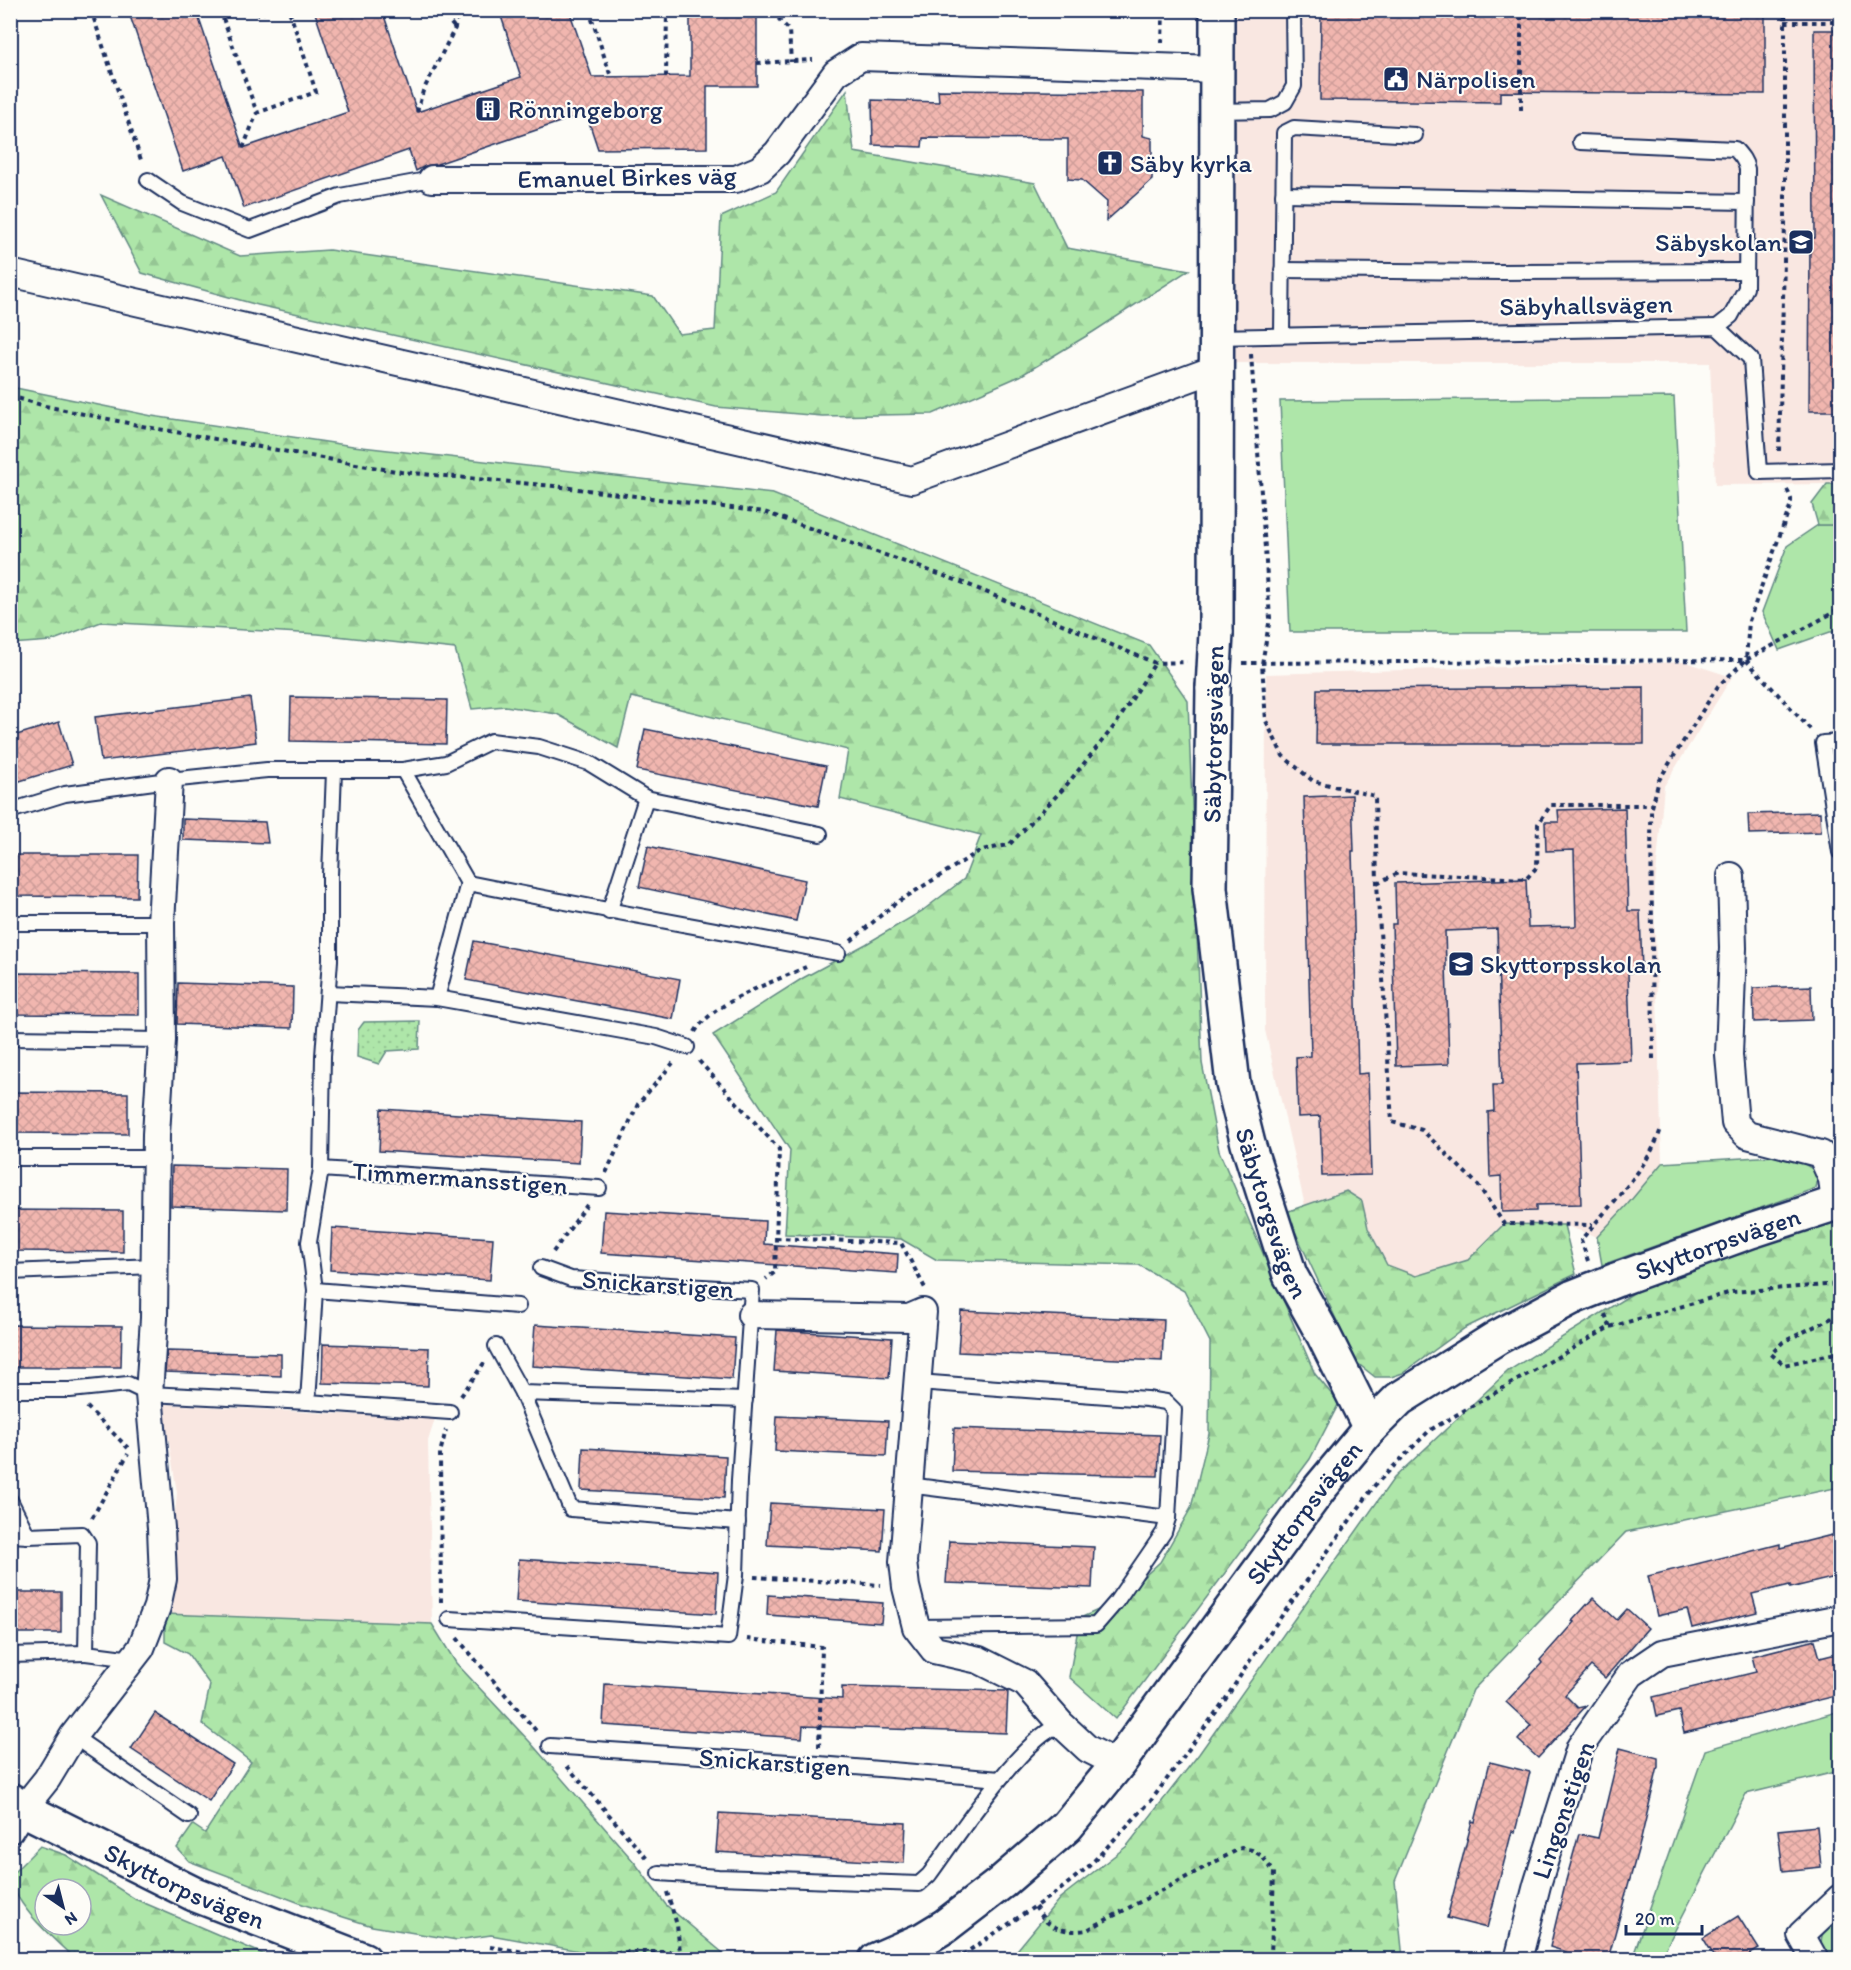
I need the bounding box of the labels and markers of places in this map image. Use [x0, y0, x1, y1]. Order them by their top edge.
place label: Närpolisen [1416, 63, 1536, 95]
public building icon: Närpolisen [1381, 64, 1411, 94]
place label: Rönningeborg [508, 93, 664, 125]
building icon: Rönningeborg [473, 94, 503, 124]
place label: Säby kyrka [1130, 147, 1253, 179]
church icon: Säby kyrka [1095, 148, 1125, 178]
place label: Säbyskolan [1655, 226, 1782, 258]
school or university icon: Säbyskolan [1786, 227, 1816, 257]
place label: Skyttorpsskolan [1480, 948, 1662, 980]
school or university icon: Skyttorpsskolan [1446, 949, 1476, 979]

